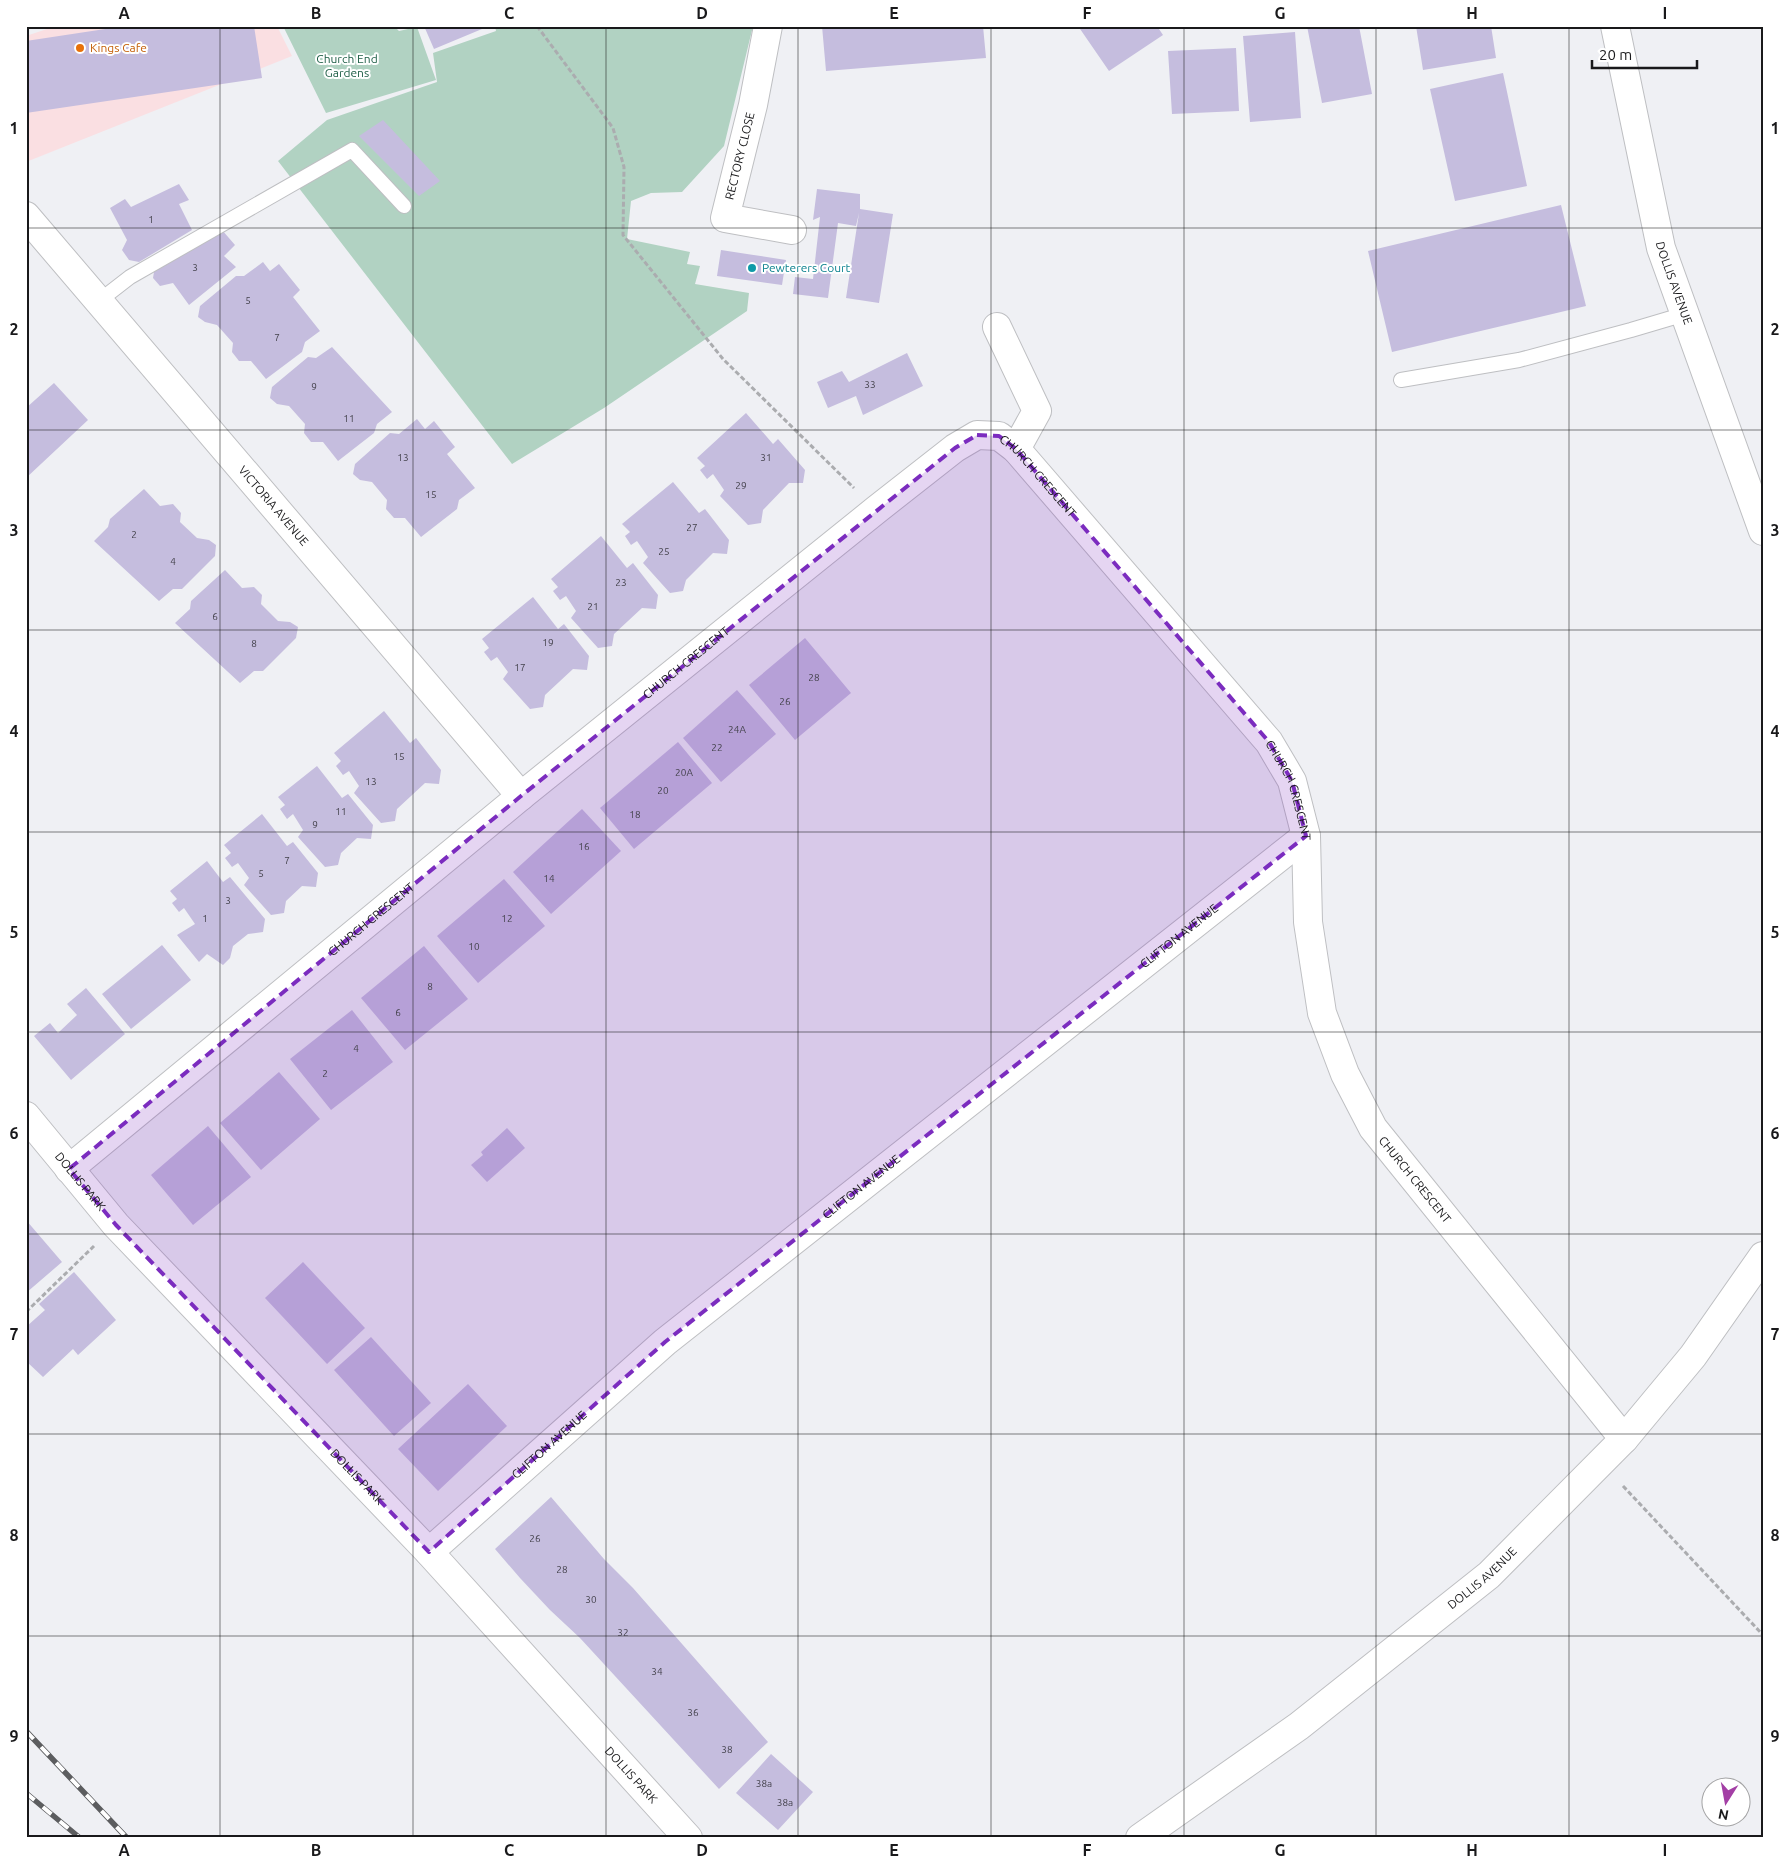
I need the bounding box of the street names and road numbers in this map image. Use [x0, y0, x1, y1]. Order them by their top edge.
street label: RECTORY CLOSE [722, 110, 757, 201]
street label: DOLLIS AVENUE [1654, 240, 1695, 326]
street label: CHURCH CRESCENT [997, 432, 1079, 520]
street label: VICTORIA AVENUE [236, 463, 311, 548]
street label: CHURCH CRESCENT [640, 624, 732, 701]
street label: CHURCH CRESCENT [1263, 738, 1313, 841]
street label: CHURCH CRESCENT [326, 880, 417, 958]
street label: CLIFTON AVENUE [1137, 901, 1220, 970]
street label: CHURCH CRESCENT [1376, 1134, 1454, 1225]
street label: DOLLIS PARK [53, 1150, 109, 1213]
street label: CLIFTON AVENUE [820, 1152, 903, 1221]
street label: CLIFTON AVENUE [509, 1408, 589, 1481]
street label: DOLLIS PARK [328, 1446, 387, 1507]
street label: DOLLIS AVENUE [1445, 1544, 1519, 1611]
street label: DOLLIS PARK [603, 1744, 661, 1806]

